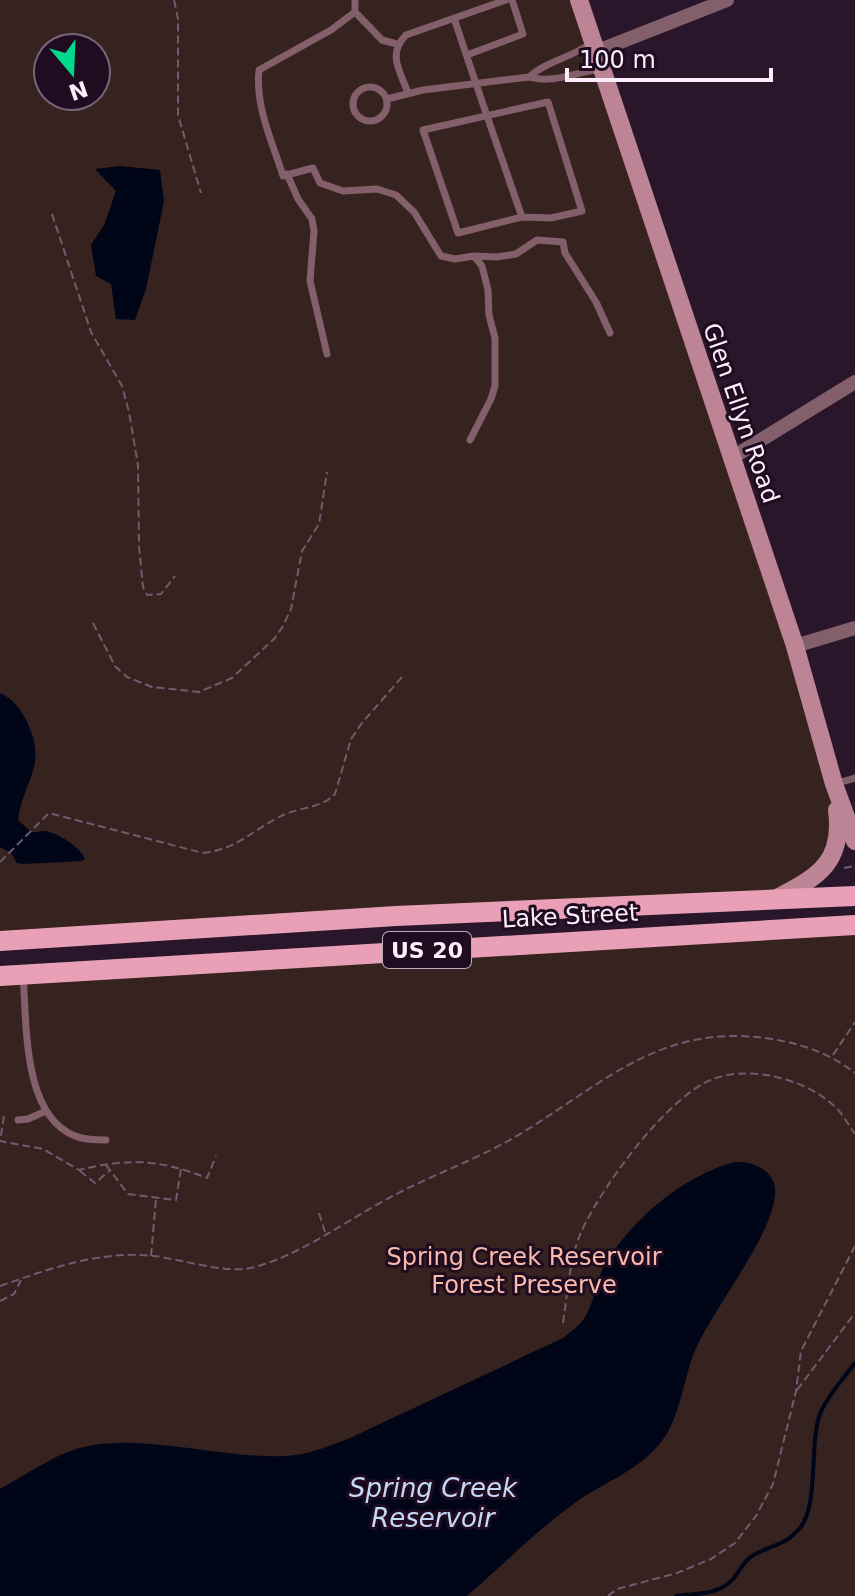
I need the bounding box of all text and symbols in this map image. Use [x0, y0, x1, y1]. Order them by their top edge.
north arrow [32, 32, 112, 112]
scale bar [567, 32, 771, 82]
text: 100 m [579, 46, 656, 74]
text: N [66, 76, 91, 105]
street label: Glen Ellyn Road [697, 319, 785, 507]
street label: Lake Street [501, 898, 639, 934]
road number: US 20 [383, 932, 471, 968]
park label: Spring Creek Reservoir Forest Preserve [386, 1243, 662, 1299]
water label: Spring Creek Reservoir [349, 1473, 518, 1533]

